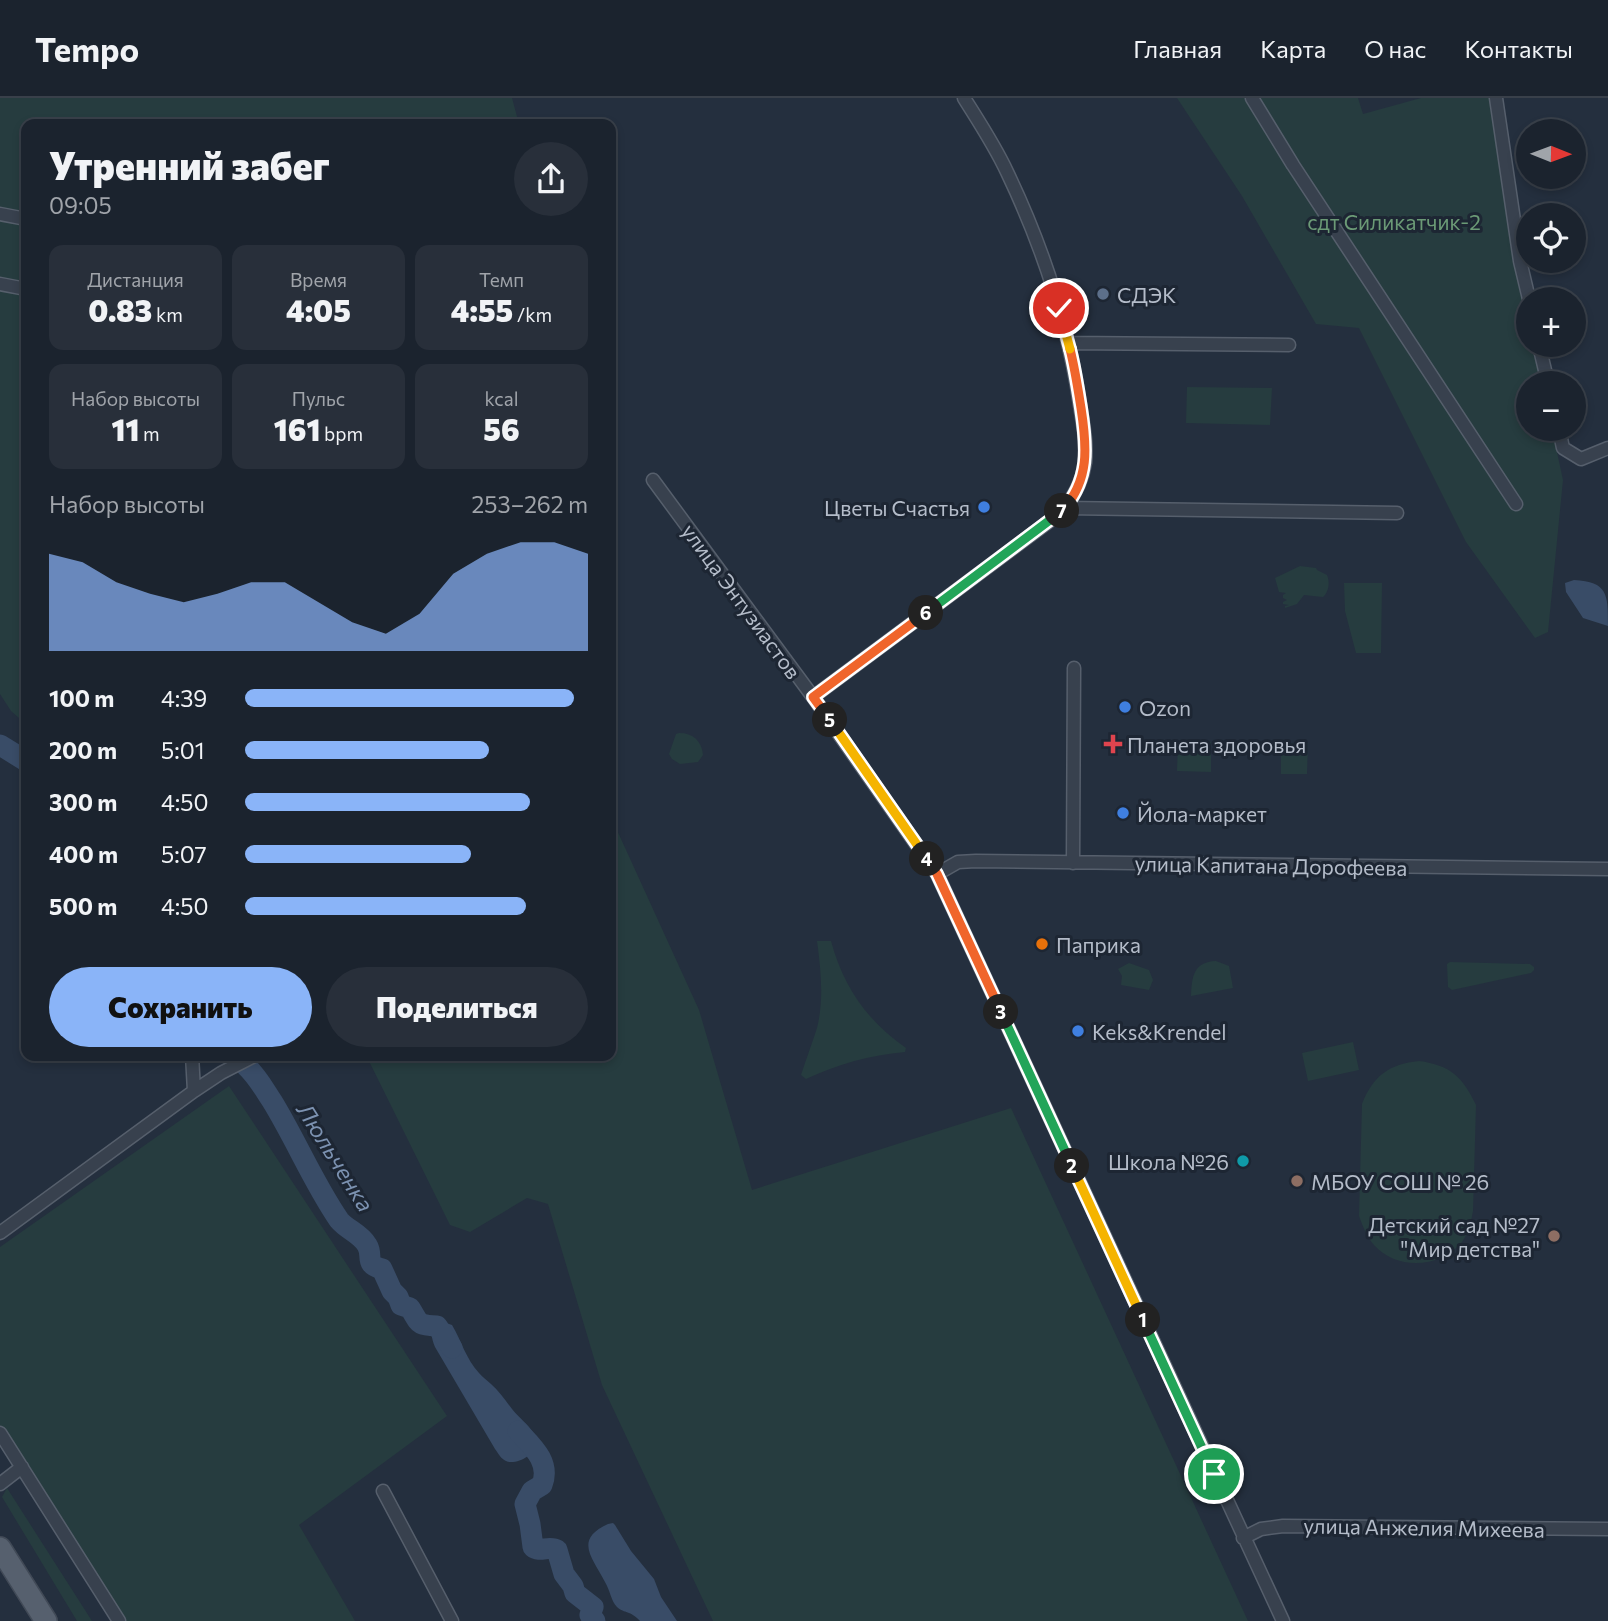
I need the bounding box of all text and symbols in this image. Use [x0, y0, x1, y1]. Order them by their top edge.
text: Tempo [35, 28, 139, 69]
text: Главная [1133, 34, 1222, 63]
text: Карта [1260, 34, 1326, 63]
text: О нас [1364, 34, 1426, 63]
text: Контакты [1464, 34, 1573, 63]
north arrow [1516, 119, 1586, 189]
map controls [1516, 119, 1586, 441]
text: Утренний забег [49, 141, 330, 188]
button: share [514, 142, 588, 216]
text: 09:05 [49, 191, 112, 219]
button: locate [1516, 203, 1586, 273]
park label: сдт Силикатчик-2 [1307, 209, 1481, 234]
text: Дистанция [87, 268, 184, 291]
text: Время [290, 268, 347, 291]
text: Темп [479, 268, 524, 291]
pin [1029, 278, 1089, 338]
place label: СДЭК [1117, 282, 1176, 307]
marker: СДЭК [1095, 286, 1111, 302]
button: + [1516, 287, 1586, 357]
icon: check [1040, 289, 1078, 327]
text: 0.83 [88, 291, 152, 328]
text: 4:05 [286, 291, 351, 328]
text: 4:55 [451, 291, 513, 328]
text: km [152, 303, 183, 326]
text: /km [513, 303, 552, 326]
button: − [1516, 371, 1586, 441]
text: Набор высоты [71, 387, 200, 410]
text: Пульс [292, 387, 345, 410]
text: kcal [484, 387, 519, 410]
text: 11 [111, 410, 139, 447]
text: 161 [274, 410, 320, 447]
text: 56 [483, 410, 520, 447]
text: m [139, 422, 160, 445]
text: bpm [320, 422, 363, 445]
text: Набор высоты [49, 490, 205, 518]
text: 253–262 m [472, 490, 588, 518]
pin: 7 [1044, 494, 1080, 528]
place label: Цветы Счастья [824, 495, 970, 520]
marker: Цветы Счастья [976, 499, 992, 515]
text: 7 [1056, 499, 1067, 522]
street label: улица Энтузиастов [677, 519, 807, 683]
pin: 6 [908, 596, 944, 630]
text: 6 [920, 601, 931, 624]
text: 100 m [49, 684, 114, 712]
text: 4:39 [161, 684, 207, 712]
place label: Ozon [1139, 695, 1191, 720]
marker: Ozon [1117, 699, 1133, 715]
pin: 5 [812, 702, 848, 738]
text: 5 [824, 708, 835, 731]
place label: Планета здоровья [1127, 732, 1306, 757]
text: 200 m [49, 736, 117, 764]
text: 5:01 [161, 736, 204, 764]
marker: Планета здоровья [1105, 736, 1121, 752]
text: 300 m [49, 788, 117, 816]
text: 4:50 [161, 788, 208, 816]
place label: Йола-маркет [1137, 801, 1267, 826]
marker: Йола-маркет [1115, 805, 1131, 821]
text: 400 m [49, 840, 118, 868]
text: 5:07 [161, 840, 207, 868]
pin: 4 [909, 842, 944, 876]
text: 4 [921, 847, 932, 870]
street label: улица Капитана Дорофеева [1134, 850, 1408, 880]
text: 500 m [49, 892, 117, 920]
text: 4:50 [161, 892, 208, 920]
place label: Паприка [1056, 932, 1141, 957]
marker: Паприка [1034, 936, 1050, 952]
button: Сохранить [49, 967, 312, 1047]
button: Поделиться [326, 967, 588, 1047]
pin: 3 [984, 995, 1018, 1030]
text: 3 [995, 1000, 1006, 1023]
place label: Keks&Krendel [1092, 1019, 1227, 1044]
marker: Keks&Krendel [1070, 1023, 1086, 1039]
water label: Люльченка [291, 1097, 380, 1216]
pin: 2 [1054, 1148, 1090, 1184]
place label: Школа №26 [1108, 1149, 1229, 1174]
marker: Школа №26 [1235, 1153, 1251, 1169]
text: 2 [1066, 1154, 1077, 1177]
place label: МБОУ СОШ № 26 [1311, 1169, 1489, 1194]
marker: МБОУ СОШ № 26 [1289, 1173, 1305, 1189]
place label: Детский сад №27 "Мир детства" [1368, 1212, 1540, 1261]
marker: Детский сад №27 "Мир детства" [1546, 1228, 1562, 1244]
pin: 1 [1126, 1302, 1160, 1338]
text: 1 [1138, 1308, 1147, 1331]
pin [1184, 1444, 1244, 1504]
icon: arrive [1195, 1455, 1233, 1493]
street label: улица Анжелия Михеева [1303, 1512, 1545, 1542]

